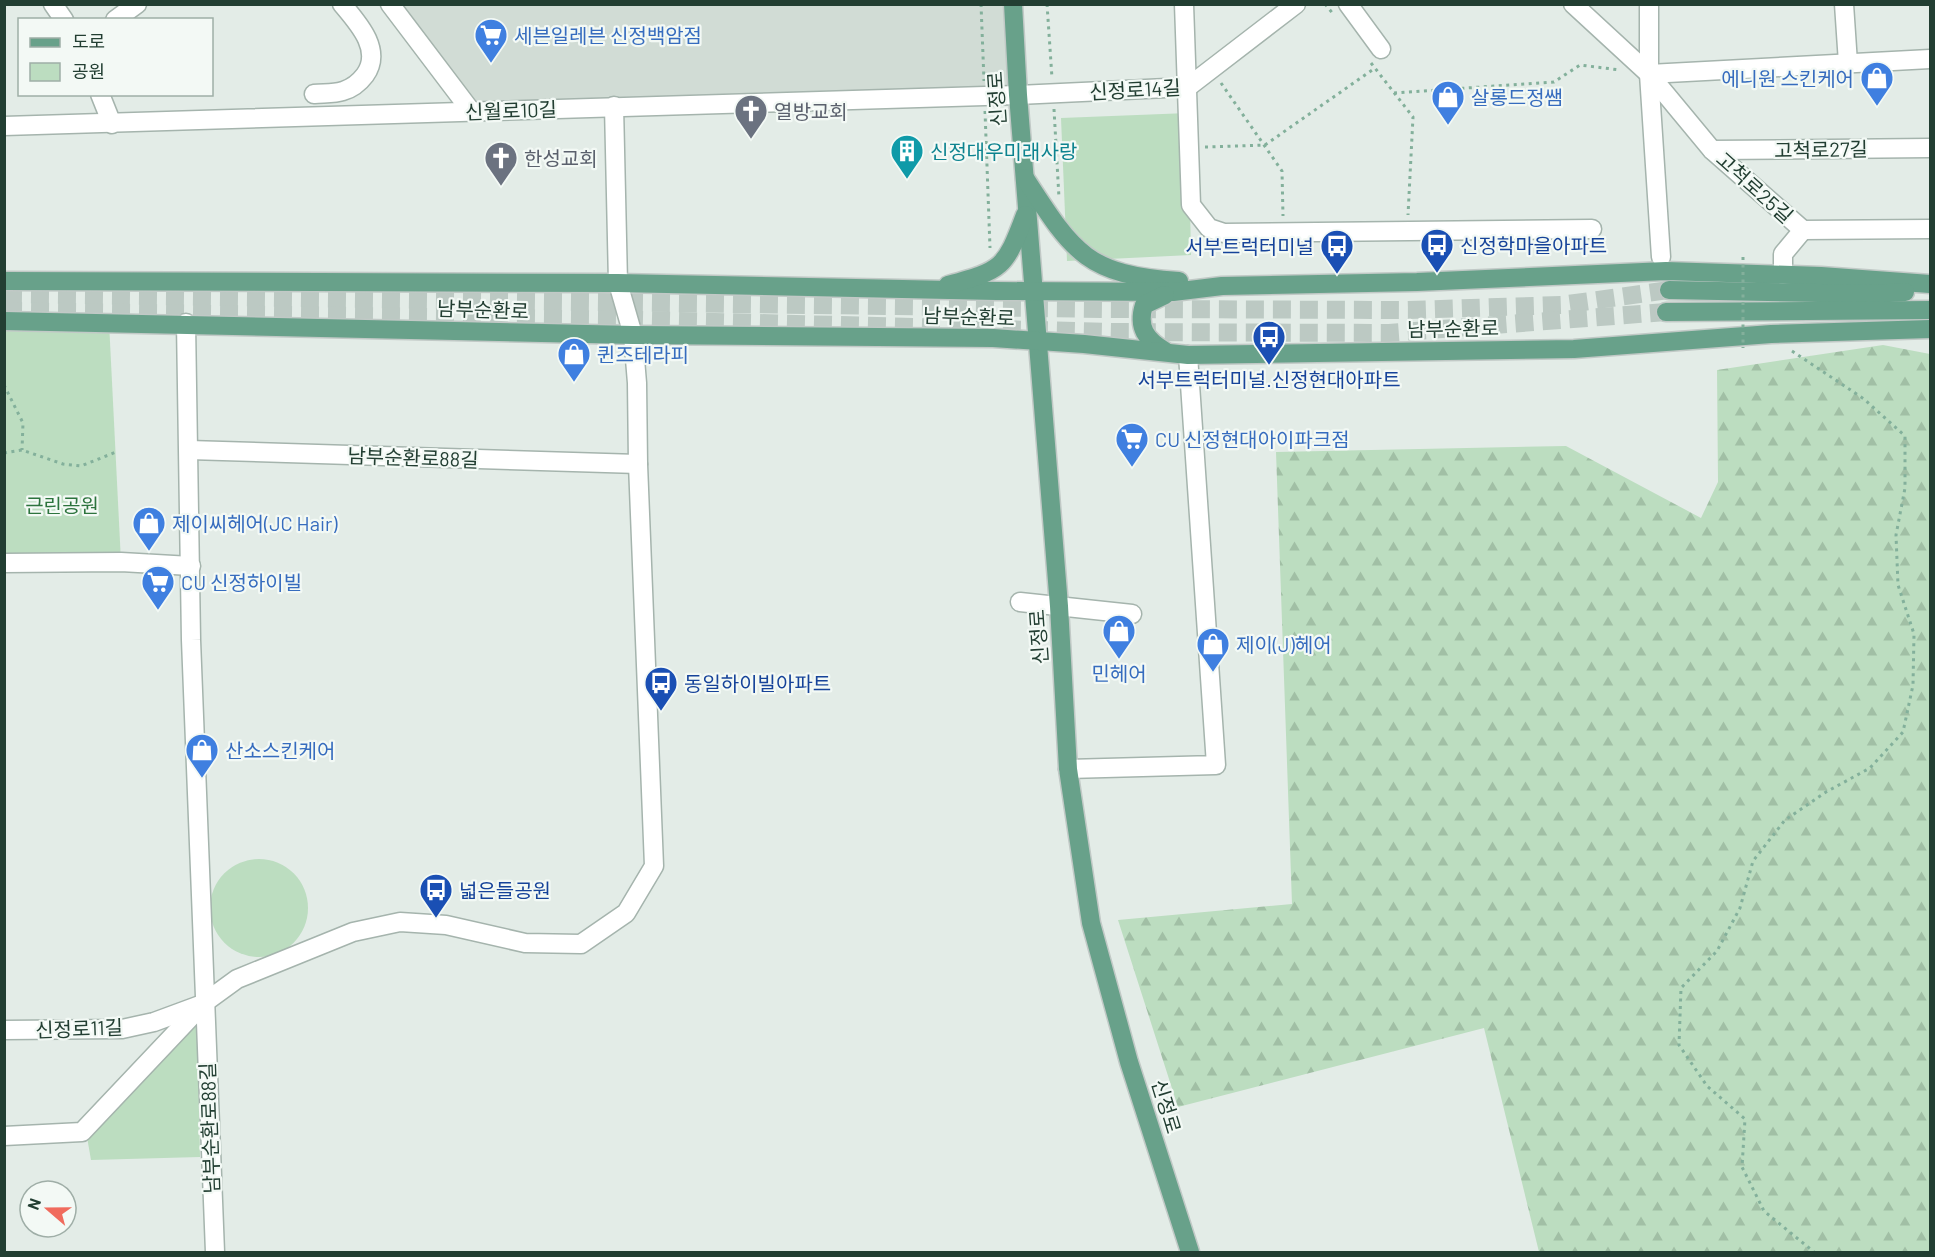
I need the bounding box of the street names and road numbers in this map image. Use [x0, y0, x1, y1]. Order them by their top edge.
street label: 신정로 [982, 71, 1010, 127]
street label: 신정로14길 [1089, 75, 1181, 103]
street label: 신월로10길 [465, 96, 557, 124]
street label: 고척로27길 [1774, 136, 1868, 162]
street label: 고척로25길 [1712, 146, 1798, 228]
street label: 남부순환로 [437, 295, 529, 323]
street label: 남부순환로 [923, 302, 1015, 330]
street label: 남부순환로 [1407, 315, 1499, 341]
street label: 남부순환로88길 [347, 443, 479, 471]
street label: 신정로 [1024, 609, 1052, 665]
street label: 신정로11길 [35, 1014, 123, 1042]
street label: 남부순환로88길 [195, 1062, 223, 1194]
street label: 신정로 [1147, 1076, 1187, 1136]

